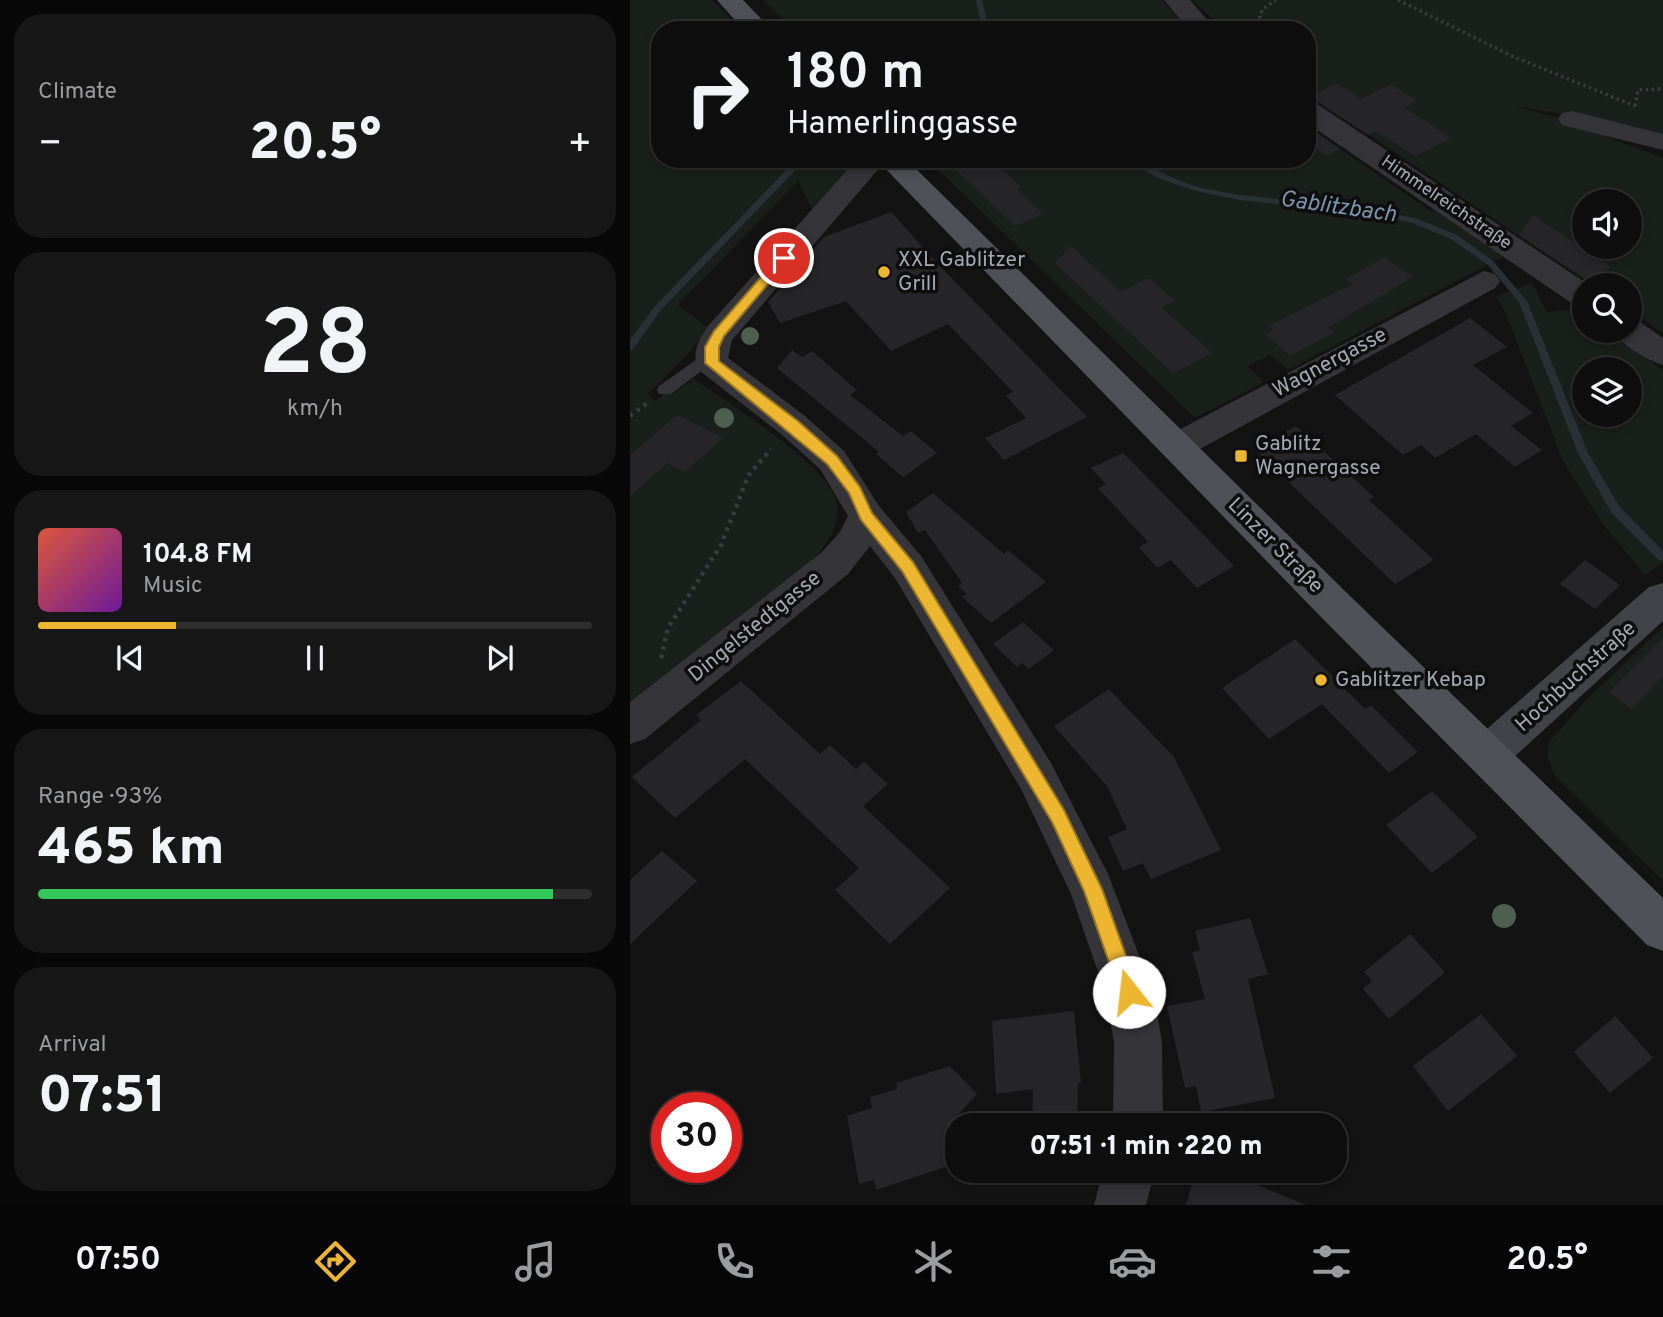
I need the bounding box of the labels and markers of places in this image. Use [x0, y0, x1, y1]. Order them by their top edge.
pin [754, 228, 814, 288]
place label: XXL Gablitzer Grill [898, 247, 1025, 298]
marker: XXL Gablitzer Grill [876, 264, 892, 280]
place label: Gablitz Wagnergasse [1255, 431, 1381, 482]
marker: Gablitz Wagnergasse [1233, 448, 1249, 464]
place label: Gablitzer Kebap [1335, 667, 1486, 694]
marker: Gablitzer Kebap [1313, 672, 1329, 688]

